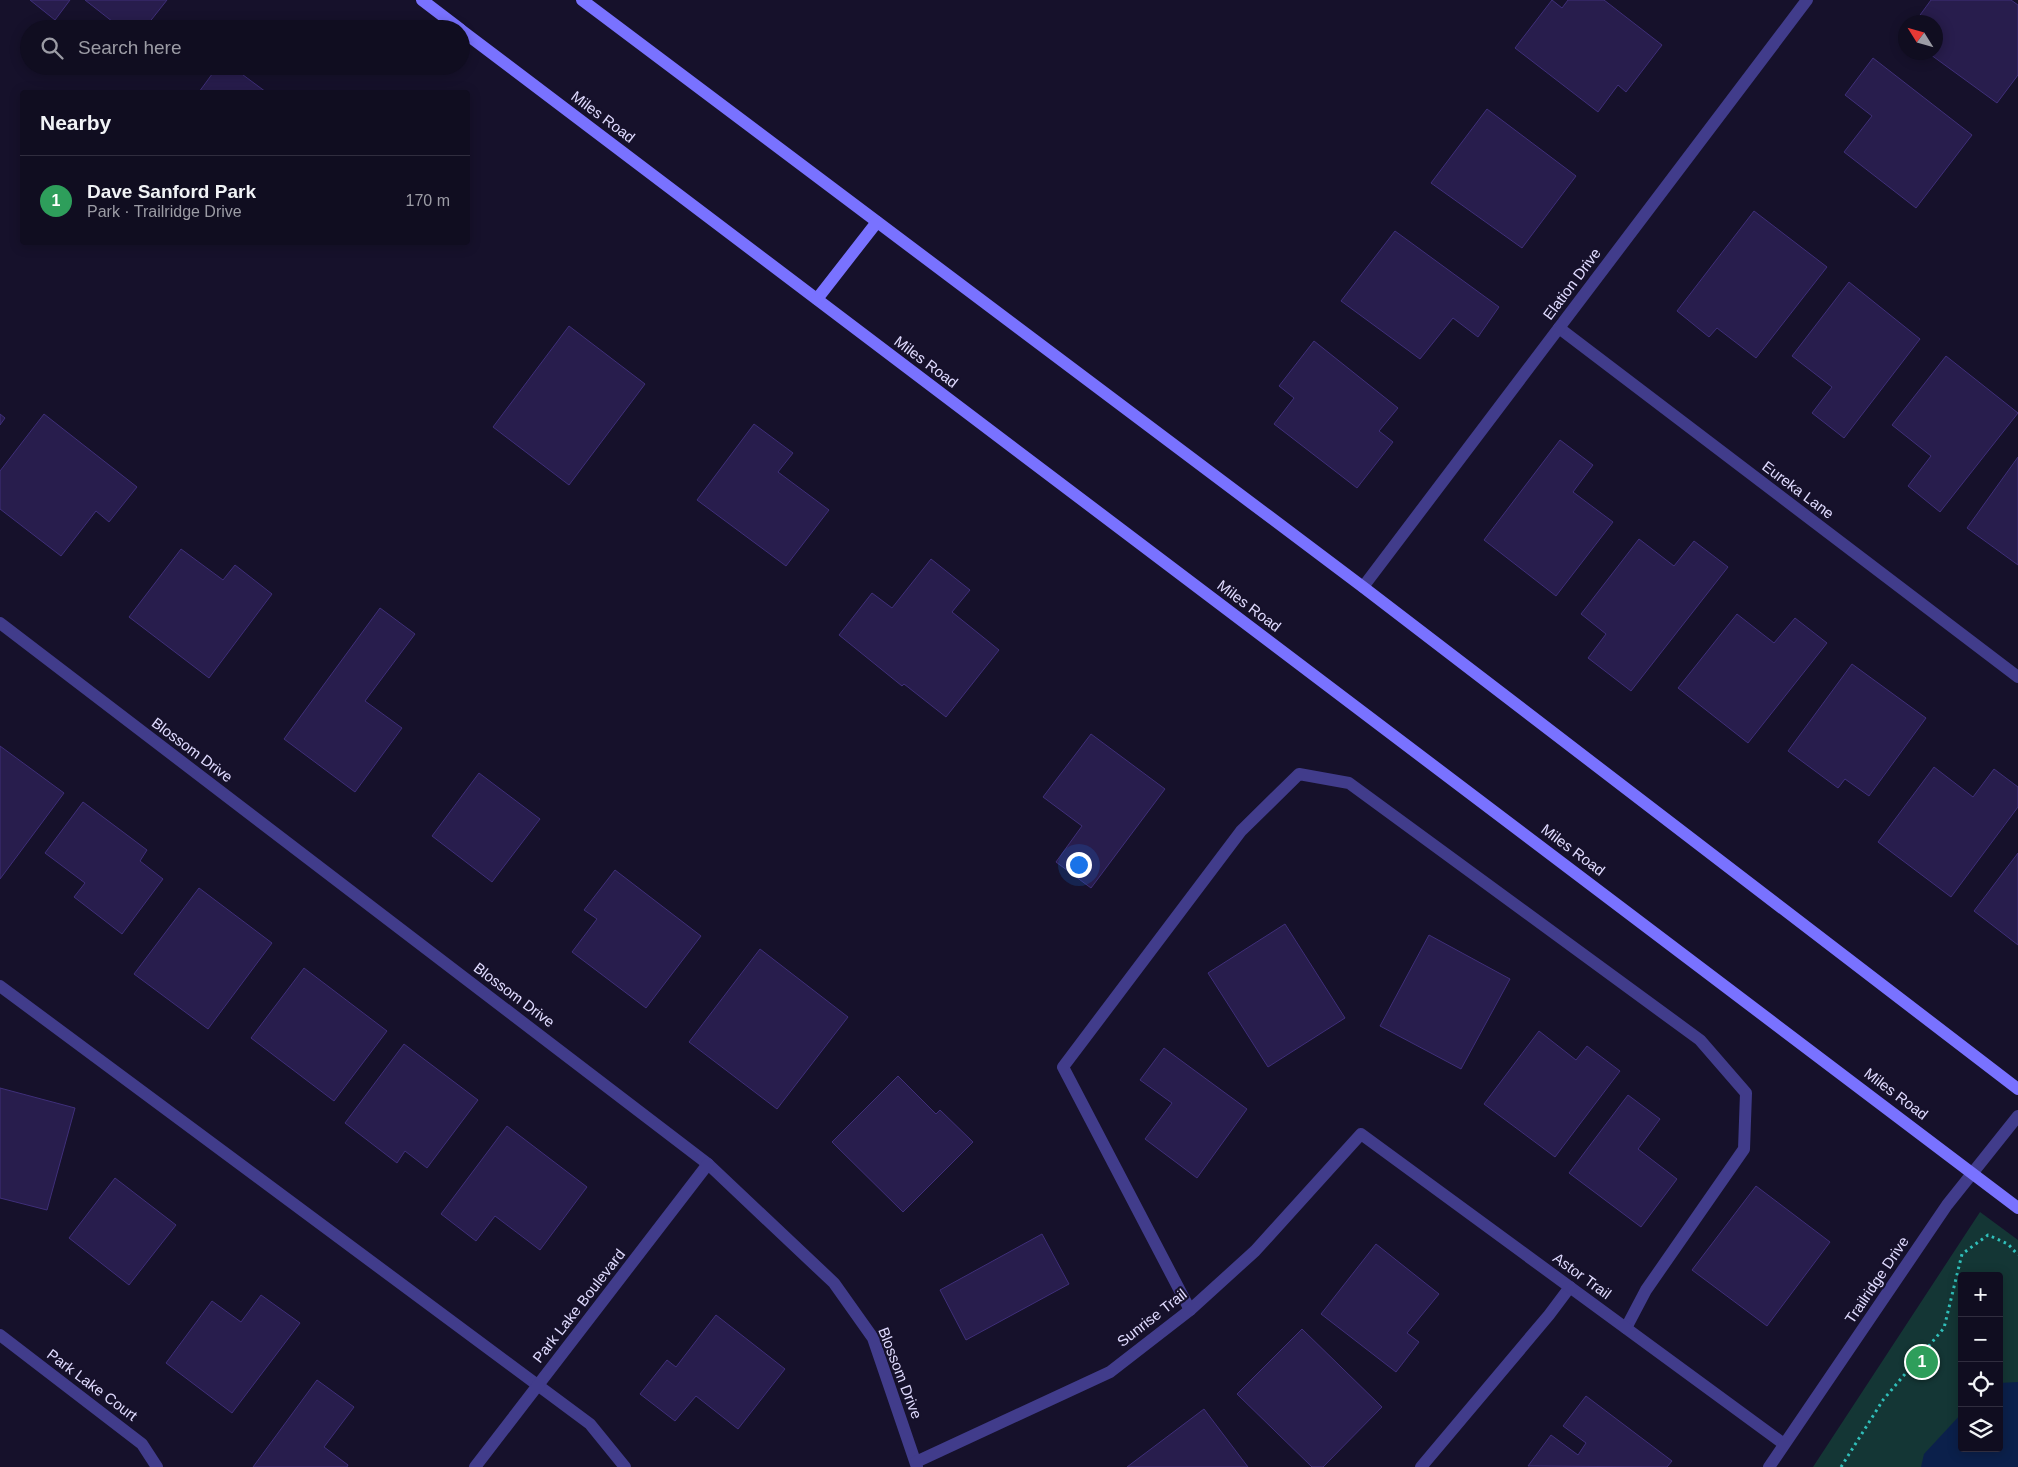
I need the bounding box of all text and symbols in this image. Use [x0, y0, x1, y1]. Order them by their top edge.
north arrow [1898, 15, 1943, 60]
search box [20, 20, 470, 75]
icon: search [38, 34, 66, 62]
text: Search here [78, 37, 182, 58]
street label: Miles Road [568, 87, 638, 146]
text: Nearby [40, 111, 111, 134]
text: Dave Sanford Park [87, 181, 256, 202]
text: 1 [52, 192, 60, 209]
text: 170 m [406, 192, 450, 209]
text: Park · Trailridge Drive [87, 203, 242, 220]
street label: Elation Drive [1539, 245, 1604, 323]
street label: Miles Road [891, 332, 961, 391]
street label: Eureka Lane [1759, 457, 1837, 522]
street label: Miles Road [1214, 576, 1284, 635]
street label: Blossom Drive [149, 714, 236, 785]
street label: Miles Road [1538, 820, 1608, 879]
your location [1066, 852, 1092, 878]
street label: Blossom Drive [471, 959, 558, 1030]
street label: Miles Road [1861, 1064, 1931, 1123]
street label: Trailridge Drive [1841, 1233, 1912, 1326]
street label: Park Lake Boulevard [529, 1246, 628, 1366]
street label: Astor Trail [1550, 1249, 1615, 1302]
map controls [1958, 1272, 2003, 1452]
button: + [1958, 1272, 2003, 1317]
street label: Sunrise Trail [1114, 1285, 1190, 1350]
button: − [1958, 1317, 2003, 1362]
street label: Blossom Drive [875, 1325, 926, 1421]
pin: 1 [1906, 1343, 1938, 1381]
street label: Park Lake Court [44, 1345, 141, 1425]
button: locate [1958, 1362, 2003, 1407]
button: layers [1958, 1407, 2003, 1452]

